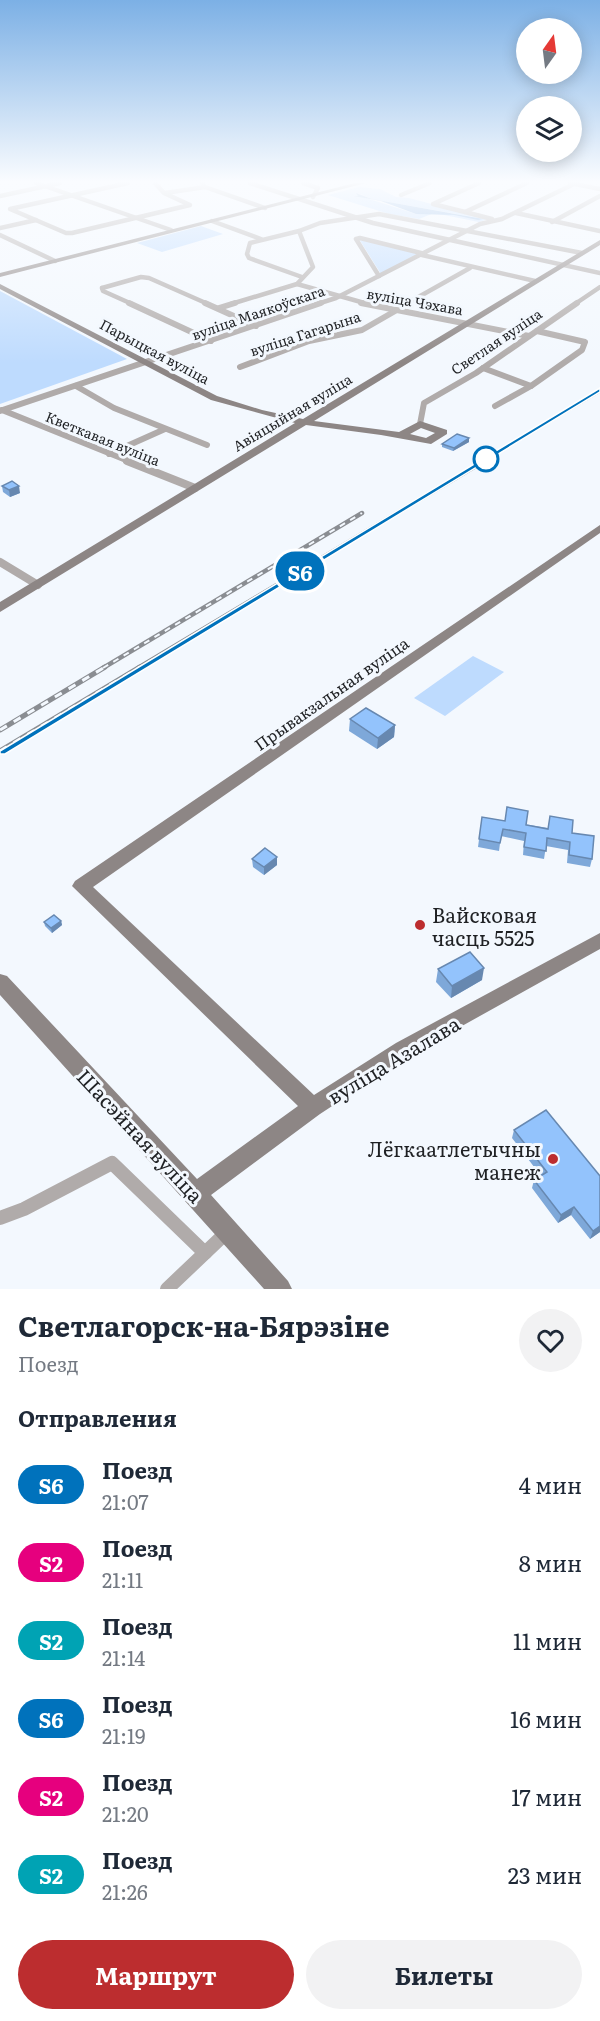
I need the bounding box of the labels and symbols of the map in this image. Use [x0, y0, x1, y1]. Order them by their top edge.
north arrow [516, 18, 582, 84]
street label: вуліца Маякоўскага [189, 280, 328, 344]
street label: вуліца Чэхава [365, 283, 465, 319]
street label: Светлая вуліца [447, 303, 546, 379]
street label: вуліца Гагарына [247, 306, 363, 360]
street label: Парыцкая вуліца [97, 314, 214, 389]
street label: Авіяцыйная вуліца [229, 368, 356, 456]
street label: Кветкавая вуліца [43, 406, 164, 470]
unlabelled marker [473, 446, 499, 472]
line badge: S6 [273, 552, 327, 590]
street label: Прывакзальная вуліца [249, 630, 413, 755]
place label: Вайсковая часць 5525 [432, 899, 537, 952]
marker: Вайсковая часць 5525 [413, 918, 427, 932]
street label: вуліца Азалава [321, 1007, 465, 1110]
street label: Шасэйная вуліца [71, 1061, 211, 1209]
place label: Лёгкаатлетычны манеж [368, 1133, 541, 1186]
marker: Лёгкаатлетычны манеж [546, 1152, 560, 1166]

